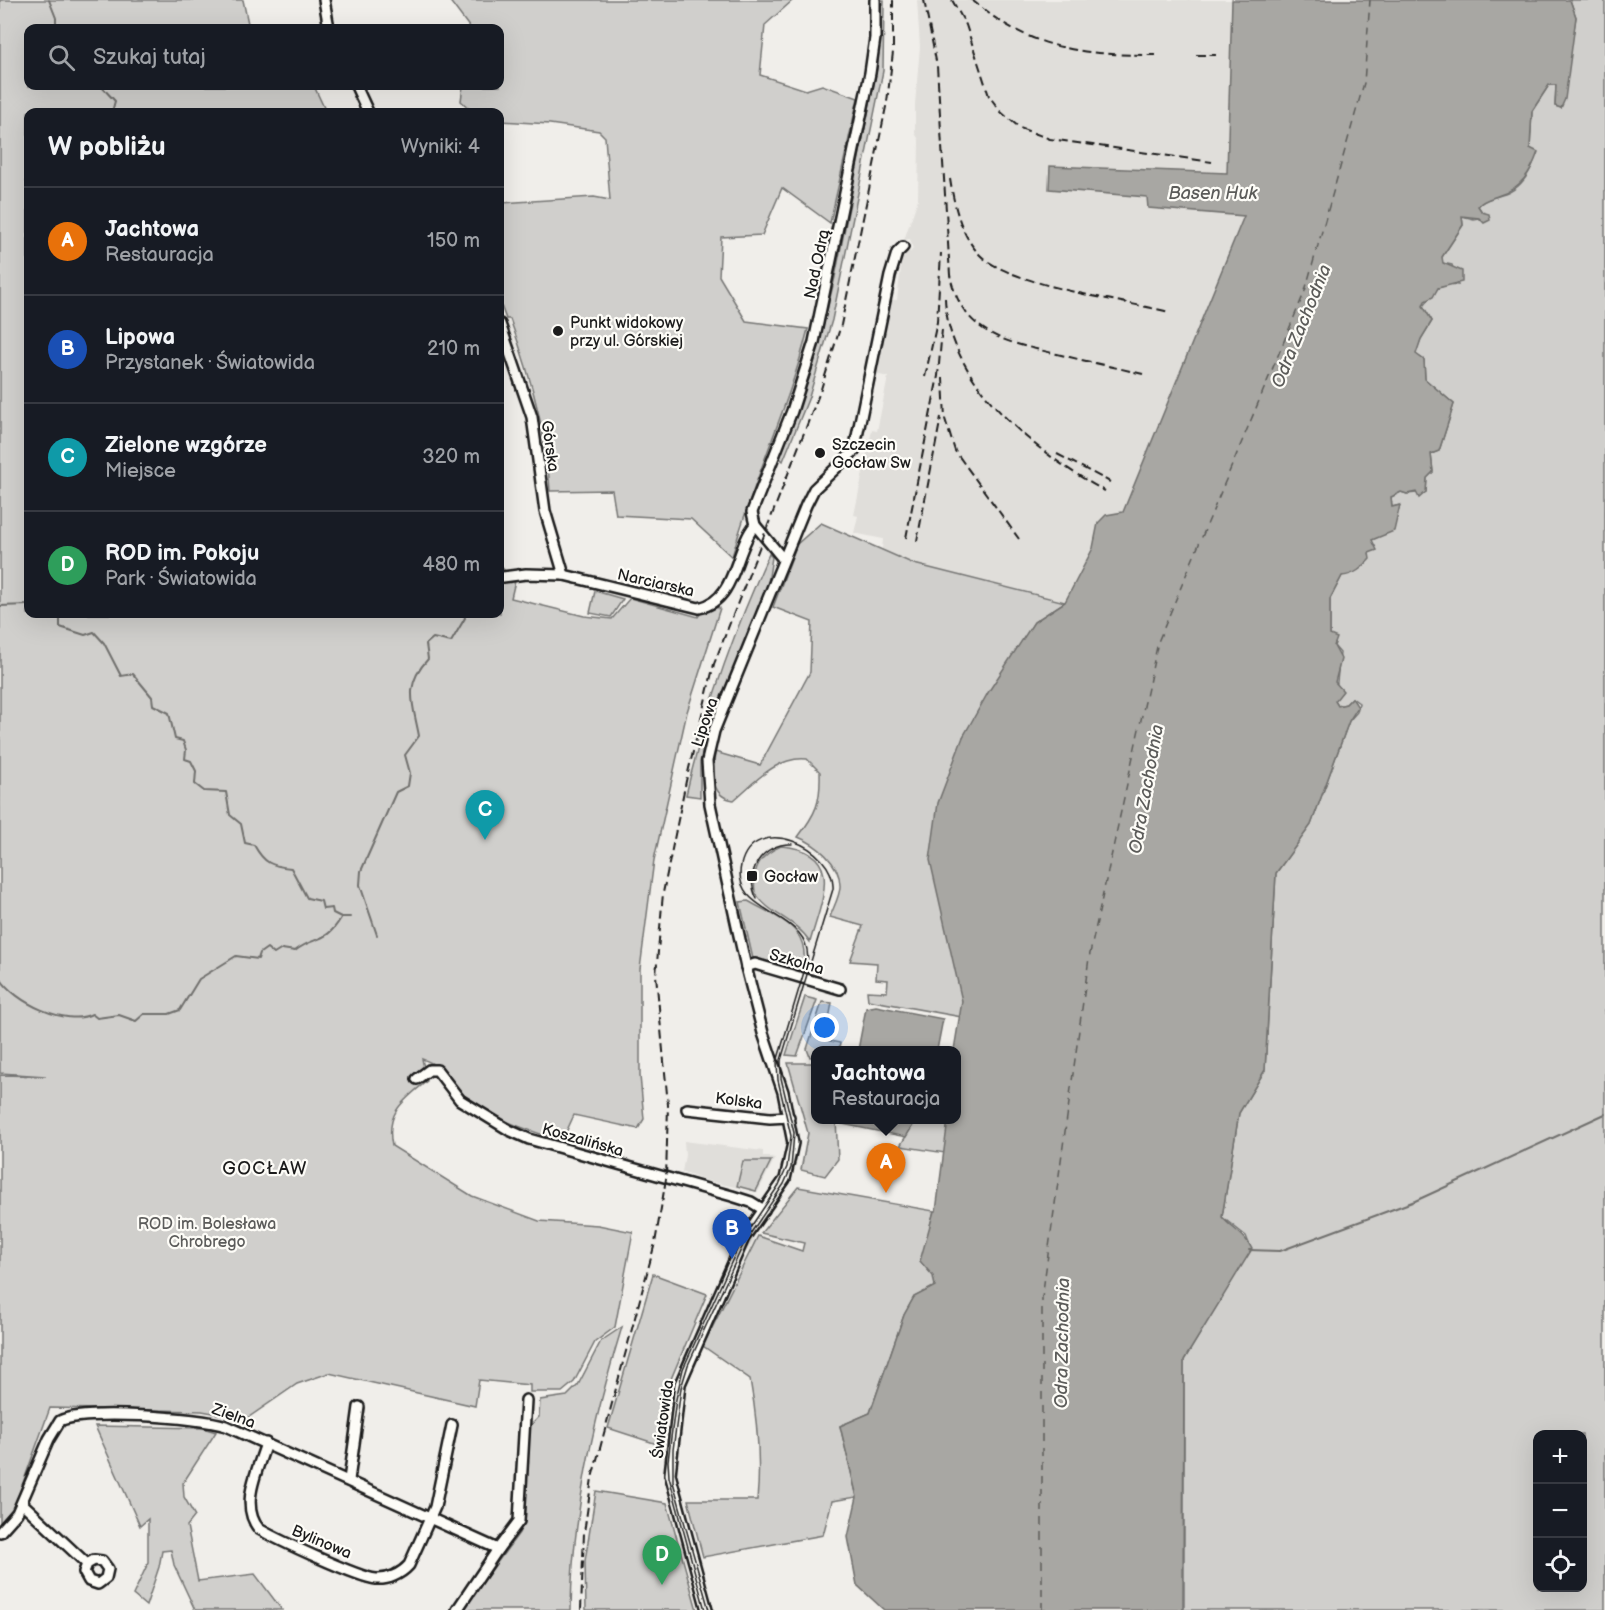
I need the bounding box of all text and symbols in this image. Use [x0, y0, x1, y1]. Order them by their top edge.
search box [24, 24, 504, 90]
icon: search [45, 41, 78, 74]
text: Szukaj tutaj [93, 44, 206, 71]
text: W pobliżu [48, 132, 166, 163]
text: Wyniki: 4 [401, 135, 480, 159]
water label: Basen Huk [1169, 183, 1259, 204]
text: Jachtowa [105, 216, 199, 243]
street label: Nad Odrą [801, 227, 834, 301]
text: A [61, 229, 74, 253]
text: 150 m [427, 229, 480, 253]
text: Restauracja [105, 243, 214, 267]
water label: Odra Zachodnia [1267, 262, 1336, 391]
place label: Punkt widokowy przy ul. Górskiej [570, 314, 684, 351]
text: Lipowa [105, 324, 175, 351]
marker: Punkt widokowy przy ul. Górskiej [551, 324, 565, 338]
text: B [60, 337, 75, 361]
text: 210 m [427, 337, 480, 361]
text: Przystanek · Światowida [105, 351, 315, 375]
street label: Górska [537, 419, 563, 473]
text: Zielone wzgórze [105, 432, 267, 459]
place label: Szczecin Gocław Sw [832, 436, 911, 473]
text: C [60, 445, 75, 469]
text: 320 m [422, 445, 480, 469]
marker: Szczecin Gocław Sw [813, 446, 827, 460]
text: Miejsce [105, 459, 176, 483]
text: ROD im. Pokoju [105, 540, 259, 567]
text: D [61, 553, 74, 577]
text: 480 m [422, 553, 480, 577]
street label: Narciarska [615, 565, 696, 602]
text: Park · Światowida [105, 567, 257, 591]
street label: Lipowa [688, 695, 723, 750]
water label: Odra Zachodnia [1125, 723, 1168, 855]
pin: C [466, 790, 504, 840]
place label: Gocław [764, 868, 819, 887]
marker: Gocław [745, 869, 759, 883]
street label: Szkolna [767, 946, 826, 979]
your location [810, 1013, 839, 1042]
popup [811, 1046, 961, 1124]
text: Jachtowa [832, 1060, 926, 1087]
text: Restauracja [832, 1087, 940, 1111]
street label: Kolska [714, 1089, 763, 1114]
street label: Koszalińska [539, 1120, 626, 1161]
pin: A [866, 1144, 906, 1193]
district label: GOCŁAW [222, 1158, 308, 1179]
pin: B [712, 1210, 752, 1259]
park label: ROD im. Bolesława Chrobrego [138, 1215, 276, 1252]
water label: Odra Zachodnia [1051, 1277, 1074, 1409]
street label: Światowida [647, 1378, 678, 1460]
street label: Zielna [208, 1399, 258, 1433]
map controls [1533, 1430, 1587, 1592]
button: + [1533, 1430, 1587, 1484]
button: − [1533, 1484, 1587, 1538]
street label: Bylinowa [289, 1521, 354, 1563]
pin: D [642, 1536, 682, 1585]
button: locate [1533, 1538, 1587, 1592]

